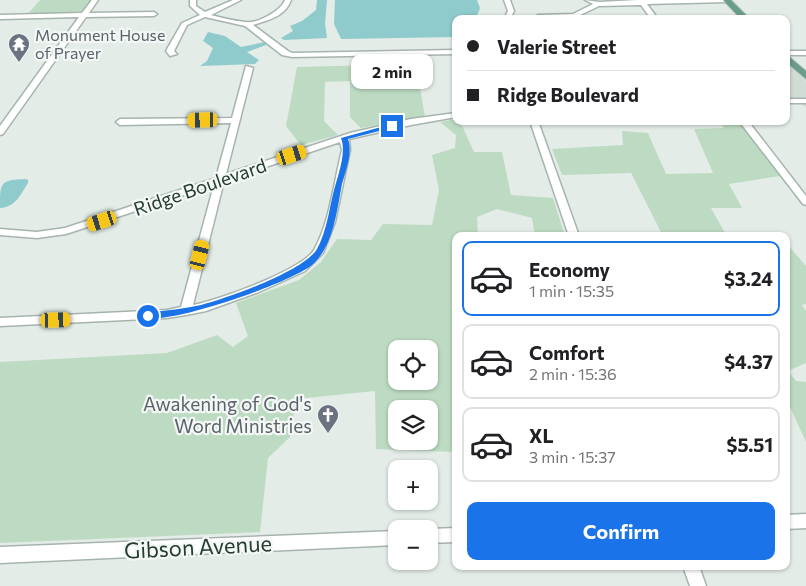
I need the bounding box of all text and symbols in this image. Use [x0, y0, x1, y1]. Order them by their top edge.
place label: Monument House of Prayer [35, 25, 165, 62]
temple icon: Monument House of Prayer [7, 32, 31, 63]
text: Valerie Street [497, 35, 616, 58]
callout: 2 min [351, 54, 433, 88]
text: 2 min [372, 62, 412, 81]
text: Ridge Boulevard [497, 83, 639, 106]
car [187, 112, 218, 128]
route end [381, 115, 403, 137]
car [275, 143, 308, 167]
street label: Ridge Boulevard [130, 153, 269, 220]
car [85, 209, 118, 233]
car [189, 239, 210, 271]
icon: car [469, 256, 514, 301]
text: Economy [529, 258, 610, 281]
text: $3.24 [724, 267, 773, 290]
text: 1 min · 15:35 [529, 281, 614, 300]
route start [137, 305, 159, 327]
car [40, 312, 71, 328]
icon: car [469, 339, 514, 384]
map controls [388, 340, 438, 570]
button: locate [388, 340, 438, 390]
text: Comfort [529, 341, 605, 364]
text: $4.37 [724, 350, 773, 373]
text: 2 min · 15:36 [529, 364, 617, 383]
place label: Awakening of God's Word Ministries [143, 392, 312, 437]
button: layers [388, 400, 438, 450]
church icon: Awakening of God's Word Ministries [316, 403, 340, 434]
icon: car [469, 422, 514, 467]
text: XL [529, 424, 554, 447]
text: $5.51 [727, 433, 773, 456]
text: 3 min · 15:37 [529, 447, 616, 466]
button: + [388, 460, 438, 510]
button: Confirm [467, 502, 775, 560]
button: − [388, 520, 438, 570]
street label: Gibson Avenue [123, 529, 273, 564]

